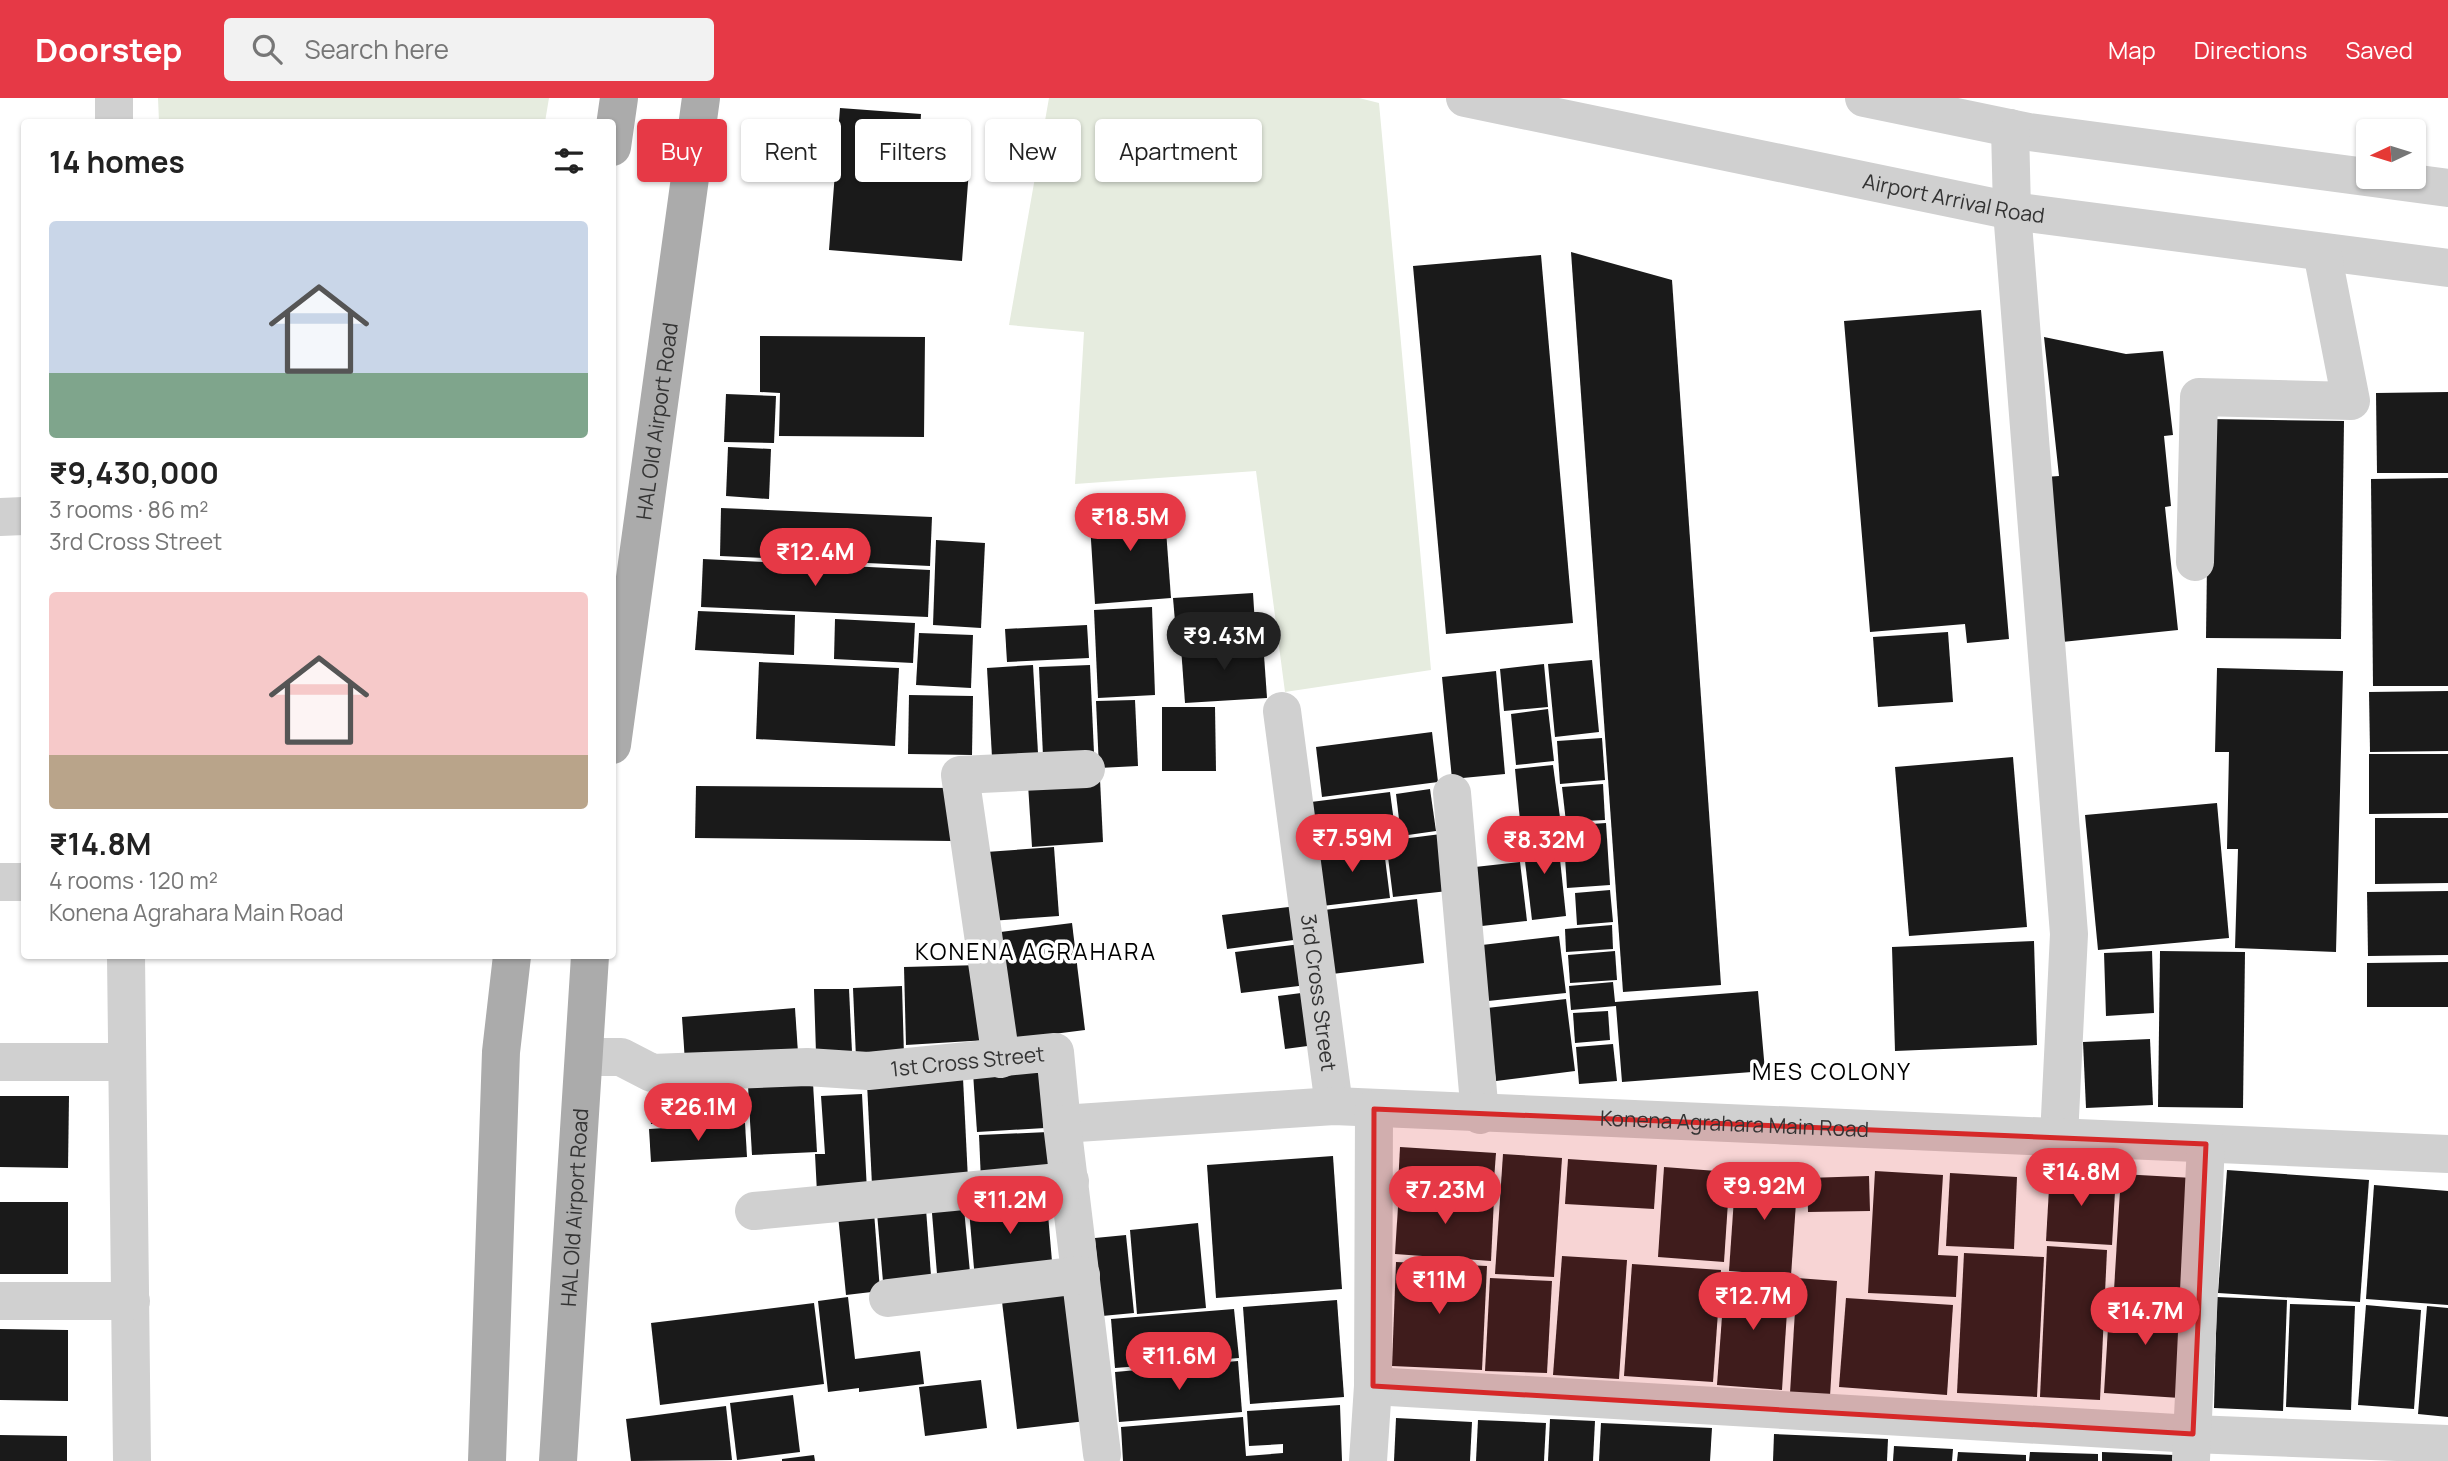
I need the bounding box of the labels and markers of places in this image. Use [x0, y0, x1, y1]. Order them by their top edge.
pin: ₹18.5M [1073, 494, 1187, 553]
pin: ₹12.4M [758, 528, 872, 588]
pin: ₹9.43M [1167, 612, 1281, 672]
pin: ₹7.59M [1295, 814, 1409, 874]
pin: ₹8.32M [1487, 816, 1601, 876]
pin: ₹26.1M [641, 1084, 755, 1143]
pin: ₹14.8M [2024, 1148, 2138, 1208]
pin: ₹9.92M [1707, 1162, 1821, 1222]
pin: ₹7.23M [1388, 1166, 1502, 1226]
pin: ₹11.2M [953, 1176, 1067, 1236]
pin: ₹11M [1398, 1256, 1480, 1316]
pin: ₹12.7M [1696, 1272, 1810, 1332]
pin: ₹14.7M [2088, 1288, 2202, 1347]
pin: ₹11.6M [1122, 1332, 1236, 1392]

